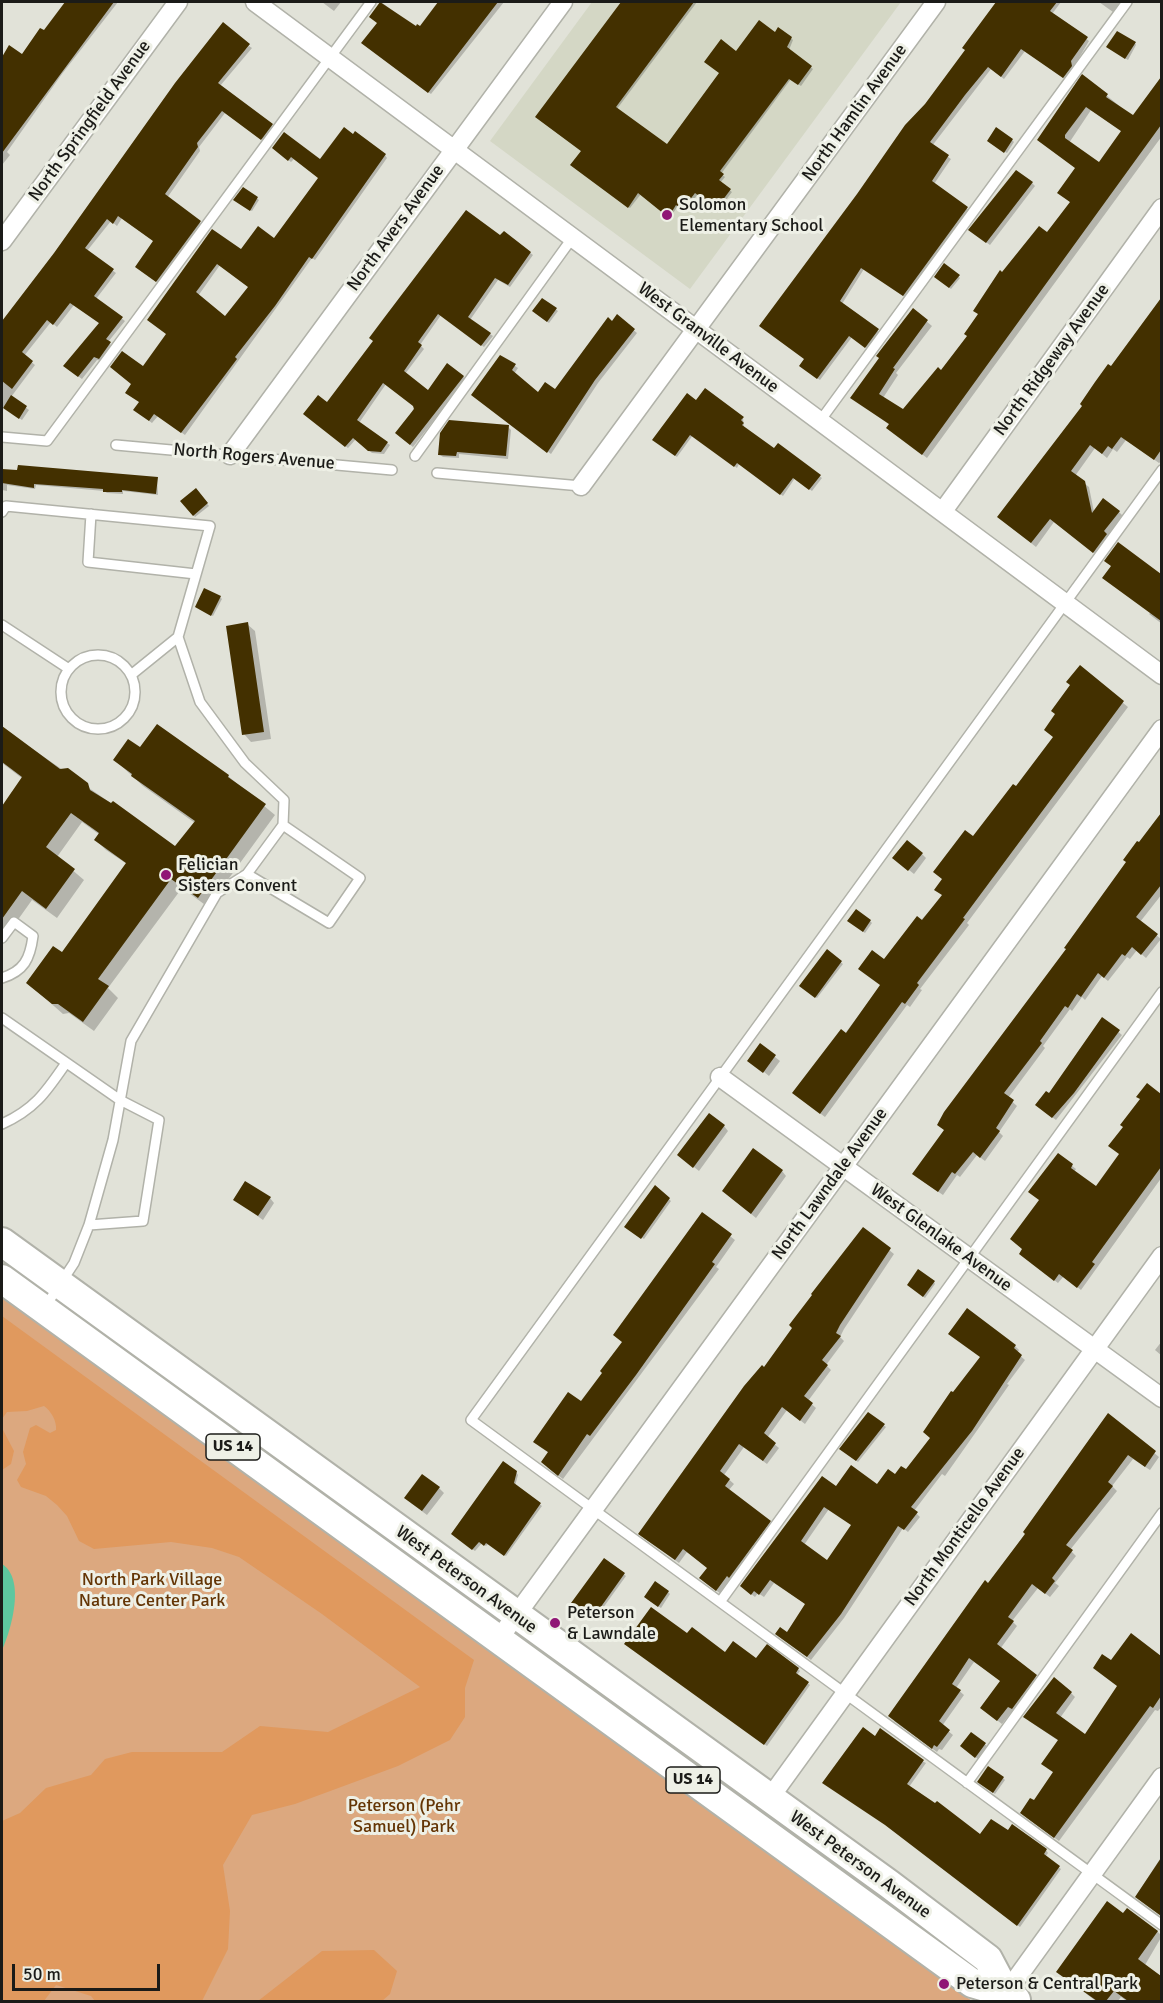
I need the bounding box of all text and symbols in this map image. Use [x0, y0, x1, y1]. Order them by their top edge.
street label: North Springfield Avenue [24, 36, 156, 206]
street label: North Hamlin Avenue [798, 40, 912, 186]
street label: North Avers Avenue [343, 161, 449, 295]
place label: Solomon Elementary School [679, 194, 824, 236]
marker: Solomon Elementary School [660, 208, 674, 222]
street label: West Granville Avenue [633, 278, 783, 398]
street label: North Ridgeway Avenue [990, 280, 1114, 440]
street label: North Rogers Avenue [172, 439, 336, 475]
place label: Felician Sisters Convent [178, 854, 297, 896]
marker: Felician Sisters Convent [159, 868, 173, 882]
street label: North Lawndale Avenue [768, 1104, 892, 1264]
street label: West Glenlake Avenue [866, 1179, 1016, 1297]
road number: US 14 [206, 1434, 260, 1460]
street label: North Monticello Avenue [900, 1443, 1030, 1611]
street label: West Peterson Avenue [391, 1521, 541, 1639]
park label: North Park Village Nature Center Park [79, 1569, 225, 1612]
place label: Peterson & Lawndale [567, 1602, 656, 1644]
marker: Peterson & Lawndale [548, 1616, 562, 1630]
road number: US 14 [666, 1767, 720, 1793]
park label: Peterson (Pehr Samuel) Park [348, 1795, 460, 1838]
street label: West Peterson Avenue [785, 1806, 935, 1924]
scale bar [15, 1952, 164, 1990]
text: 50 m [23, 1963, 61, 1985]
place label: Peterson & Central Park [956, 1973, 1138, 1995]
marker: Peterson & Central Park [937, 1977, 951, 1991]

